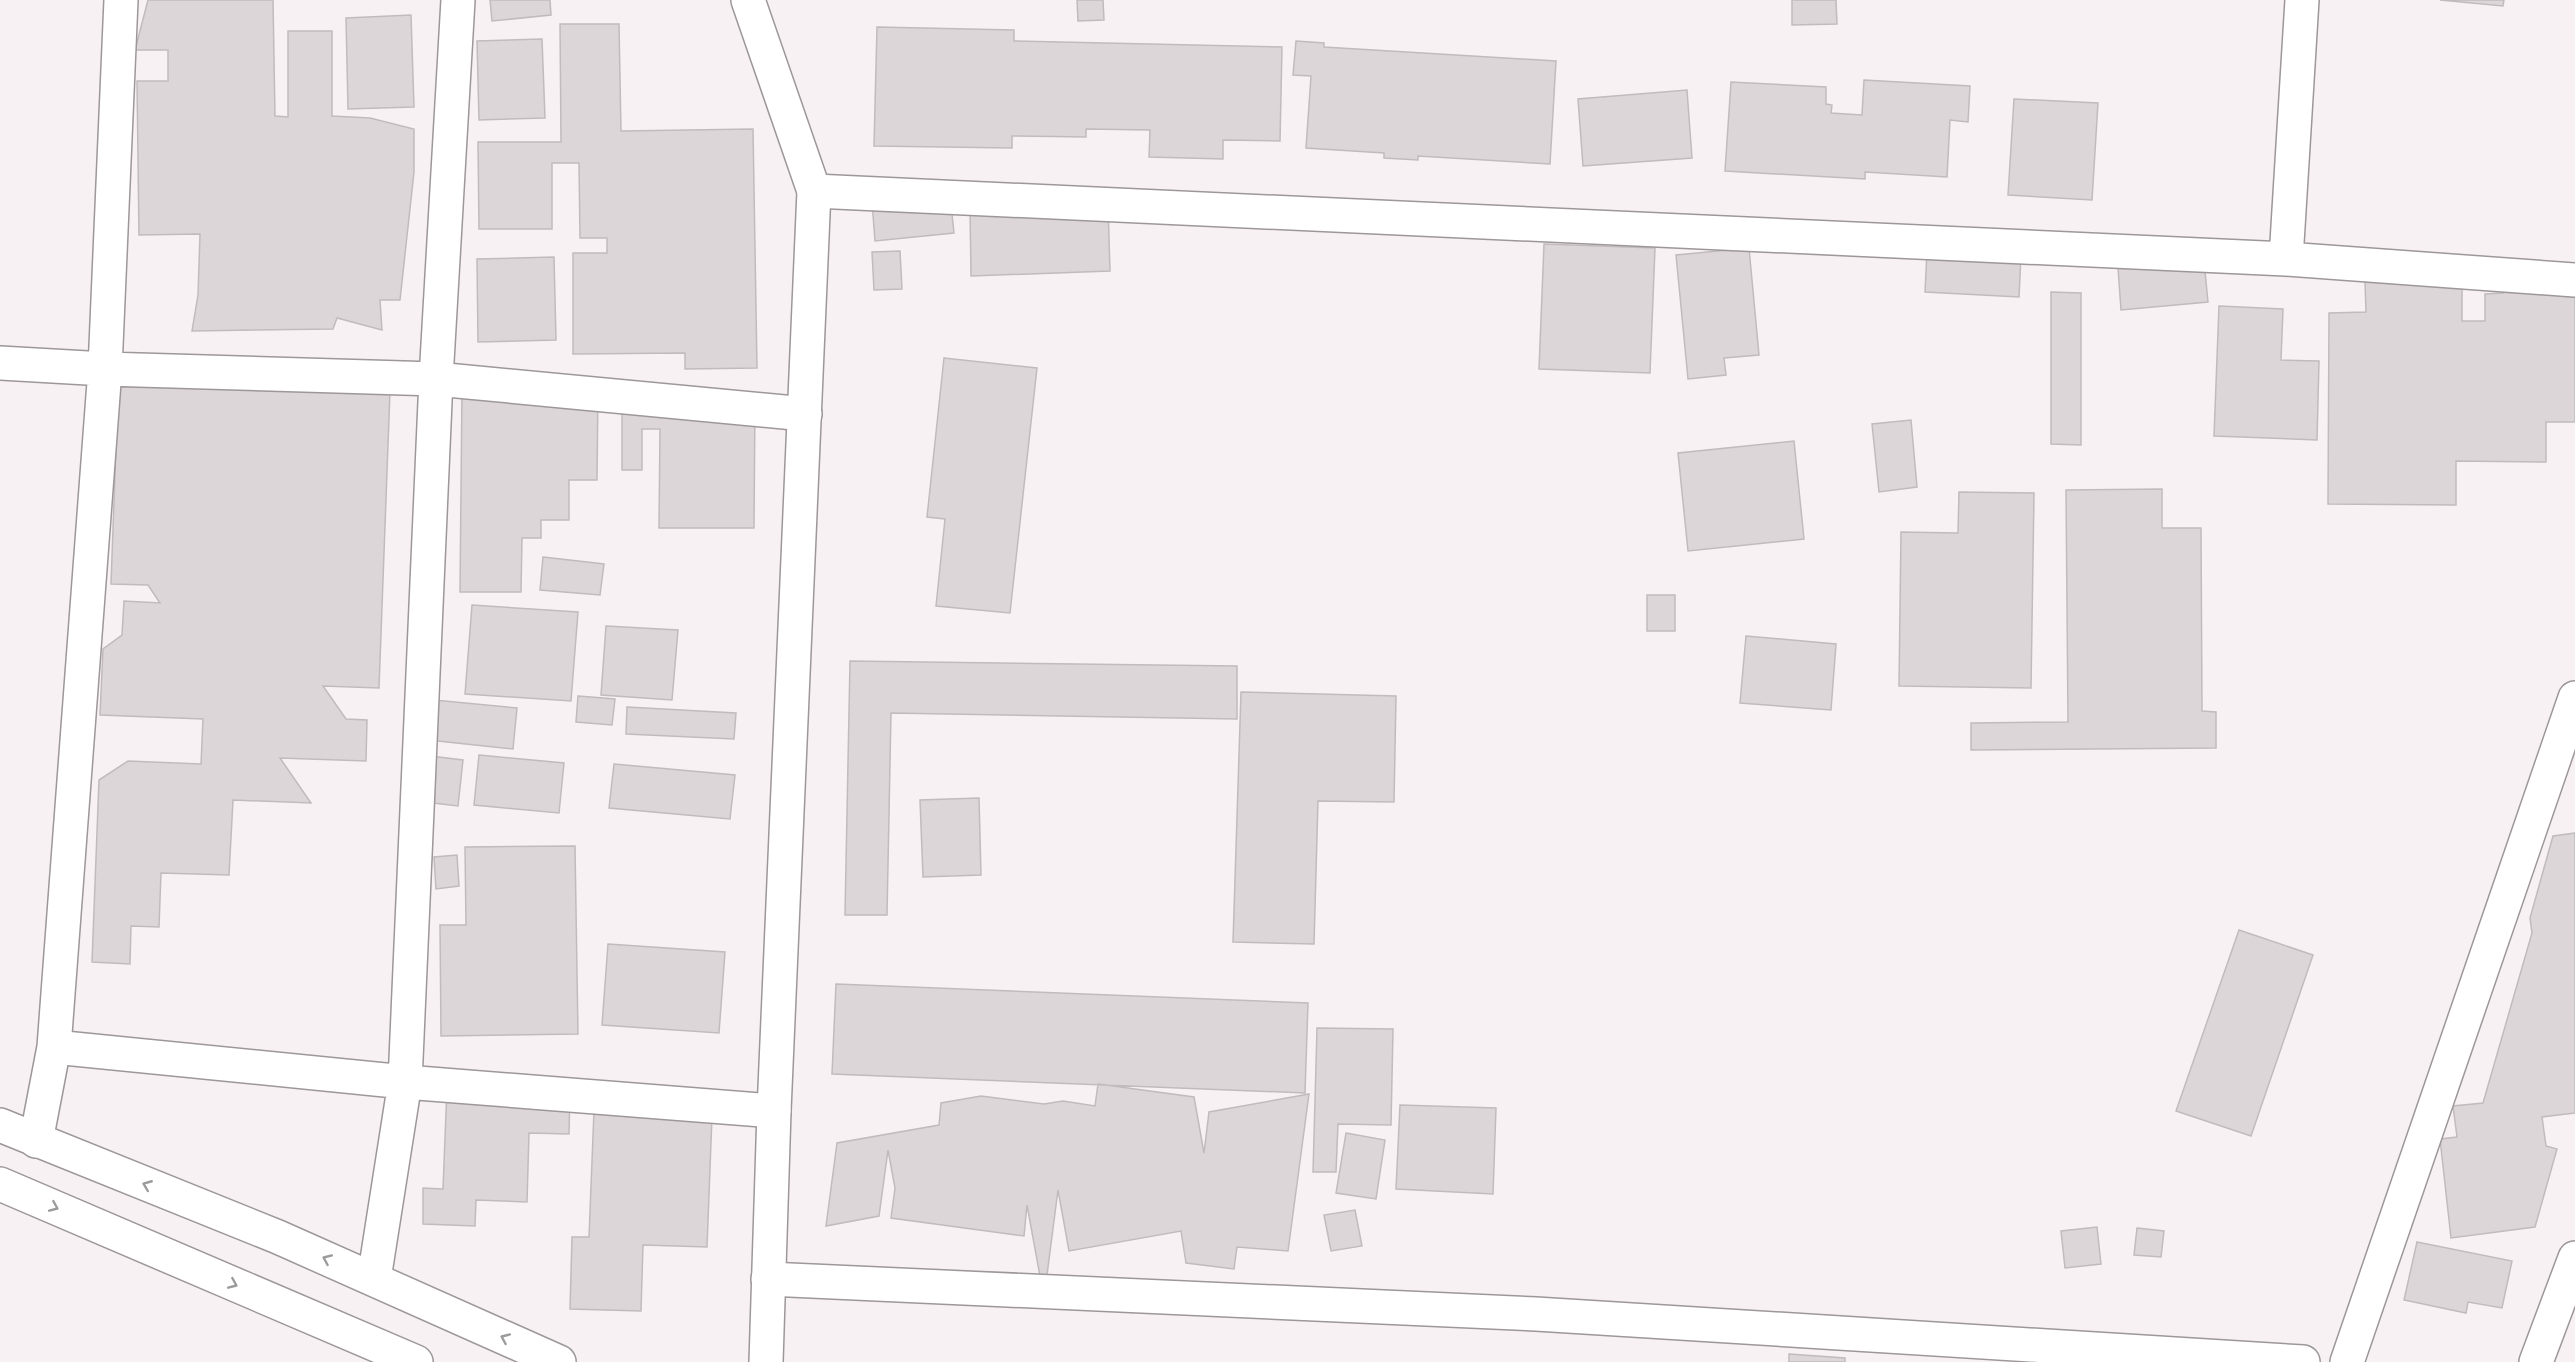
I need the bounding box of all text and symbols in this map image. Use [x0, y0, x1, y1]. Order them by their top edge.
one-way arrow [142, 1179, 153, 1192]
one-way arrow [47, 1200, 58, 1212]
one-way arrow [323, 1254, 334, 1266]
one-way arrow [227, 1277, 238, 1289]
one-way arrow [501, 1333, 512, 1345]

